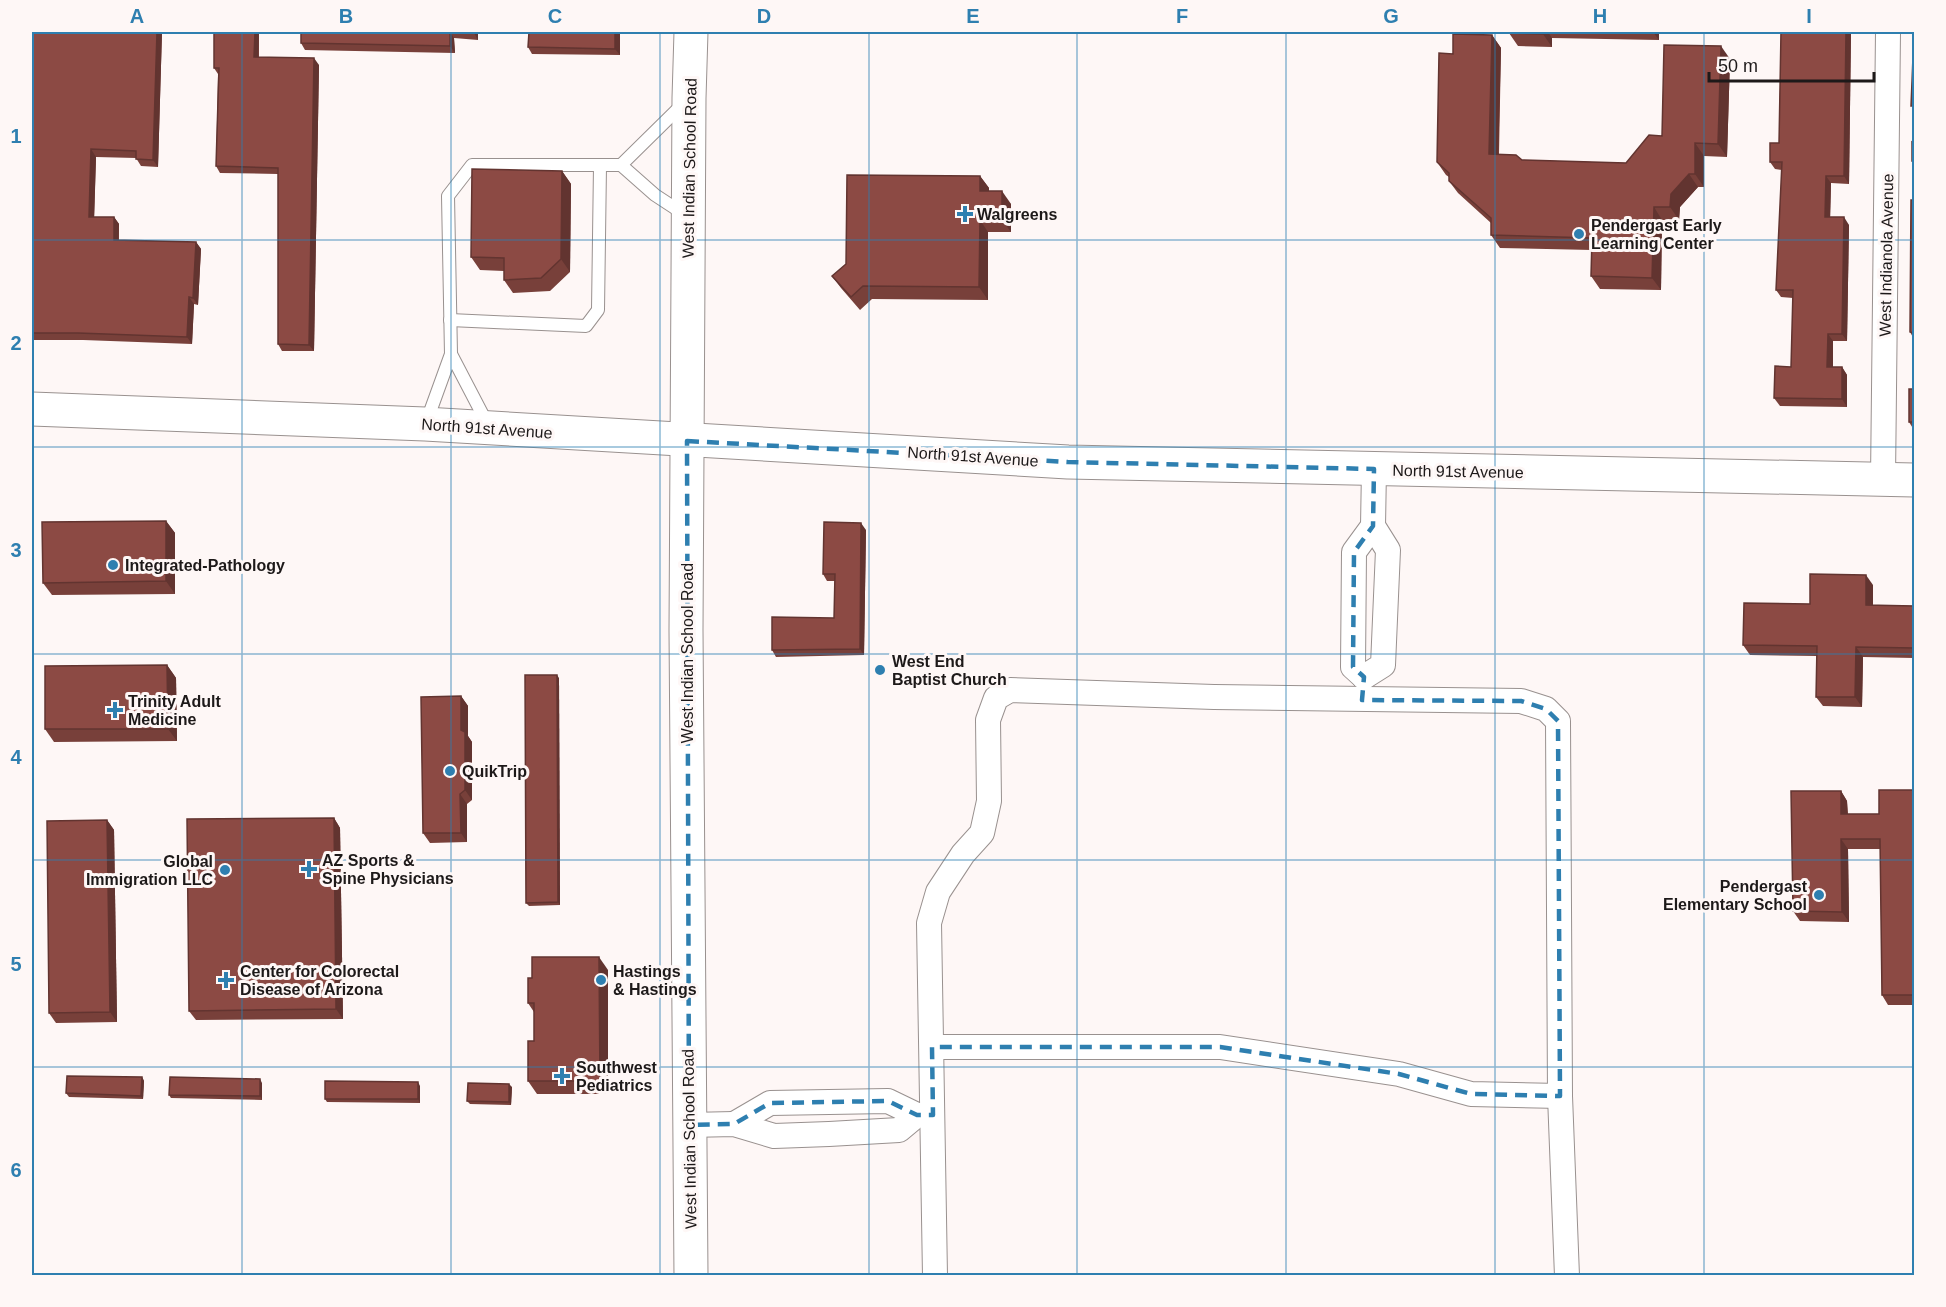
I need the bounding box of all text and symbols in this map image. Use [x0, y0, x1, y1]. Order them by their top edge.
text: A [130, 5, 144, 27]
text: B [339, 5, 353, 27]
text: C [548, 5, 562, 27]
text: D [757, 5, 771, 27]
text: E [966, 5, 980, 27]
text: F [1176, 5, 1188, 27]
text: G [1383, 5, 1399, 27]
text: H [1593, 5, 1607, 27]
text: I [1806, 5, 1812, 27]
scale bar [1709, 45, 1874, 83]
text: 50 m [1718, 56, 1758, 76]
street label: West Indian School Road [679, 78, 700, 258]
text: 1 [10, 125, 22, 147]
street label: West Indianola Avenue [1877, 173, 1896, 337]
place label: Walgreens [977, 206, 1057, 223]
marker: Walgreens [958, 207, 972, 221]
place label: Pendergast Early Learning Center [1591, 217, 1722, 252]
marker: Pendergast Early Learning Center [1572, 227, 1586, 241]
text: 2 [10, 332, 22, 354]
street label: North 91st Avenue [421, 415, 553, 442]
street label: North 91st Avenue [907, 443, 1039, 470]
street label: North 91st Avenue [1392, 462, 1524, 481]
text: 3 [10, 539, 22, 561]
place label: Integrated-Pathology [125, 557, 285, 574]
marker: Integrated-Pathology [106, 558, 120, 572]
street label: West Indian School Road [679, 563, 696, 743]
place label: West End Baptist Church [892, 653, 1007, 688]
marker: West End Baptist Church [873, 663, 887, 677]
place label: Trinity Adult Medicine [128, 693, 221, 728]
marker: Trinity Adult Medicine [106, 701, 124, 719]
text: 4 [10, 746, 22, 768]
place label: QuikTrip [462, 763, 527, 780]
marker: QuikTrip [443, 764, 457, 778]
place label: AZ Sports & Spine Physicians [322, 852, 454, 887]
place label: Global Immigration LLC [86, 853, 213, 888]
marker: AZ Sports & Spine Physicians [300, 860, 318, 878]
marker: Global Immigration LLC [218, 863, 232, 877]
place label: Pendergast Elementary School [1663, 878, 1808, 913]
marker: Pendergast Elementary School [1812, 888, 1826, 902]
text: 5 [10, 953, 22, 975]
place label: Center for Colorectal Disease of Arizona [240, 963, 399, 998]
place label: Hastings & Hastings [613, 963, 697, 998]
marker: Center for Colorectal Disease of Arizona [217, 971, 235, 989]
marker: Hastings & Hastings [594, 973, 608, 987]
street label: West Indian School Road [679, 1049, 700, 1229]
place label: Southwest Pediatrics [576, 1059, 658, 1094]
marker: Southwest Pediatrics [553, 1067, 571, 1085]
text: 6 [10, 1159, 22, 1181]

